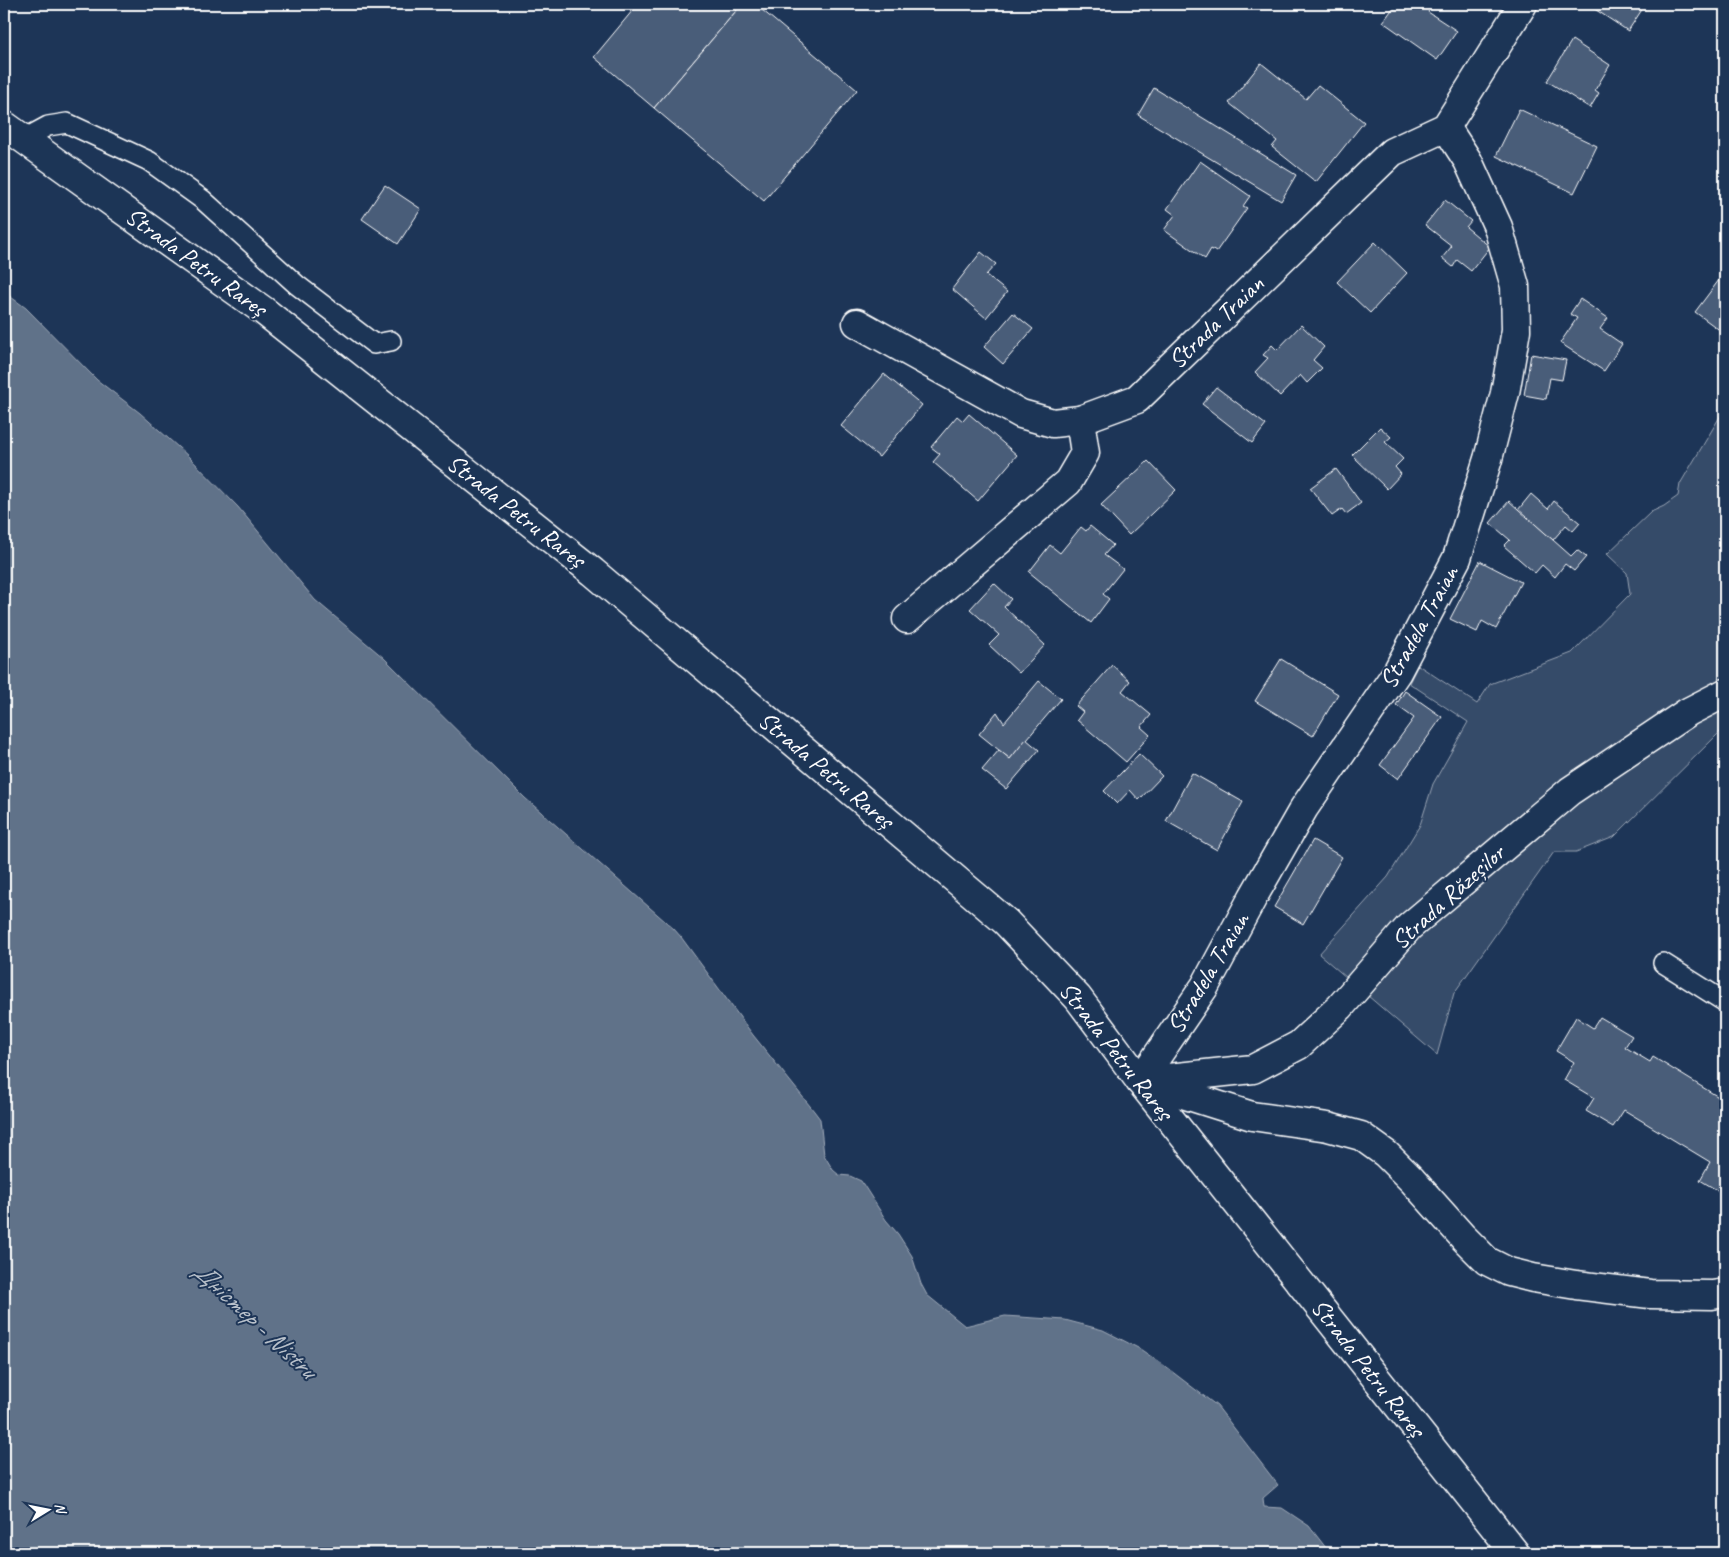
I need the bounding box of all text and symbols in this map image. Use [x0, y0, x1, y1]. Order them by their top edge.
street label: Strada Petru Rareș [119, 200, 275, 326]
street label: Strada Traian [1161, 268, 1271, 376]
street label: Strada Petru Rareș [440, 447, 594, 577]
street label: Stradela Traian [1372, 558, 1467, 694]
street label: Strada Petru Rareș [752, 704, 902, 838]
street label: Strada Răzeșilor [1384, 836, 1513, 957]
street label: Stradela Traian [1159, 905, 1258, 1039]
street label: Strada Petru Rareș [1052, 975, 1182, 1129]
water label: Дністер - Nistru [186, 1254, 327, 1388]
street label: Strada Petru Rareș [1304, 1292, 1434, 1446]
north arrow [22, 1484, 72, 1534]
text: N [51, 1502, 70, 1516]

